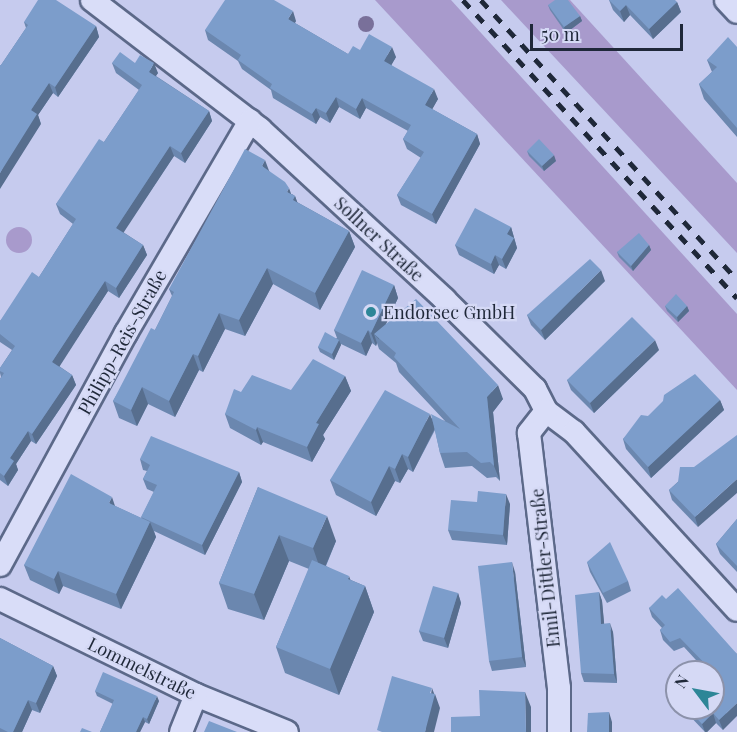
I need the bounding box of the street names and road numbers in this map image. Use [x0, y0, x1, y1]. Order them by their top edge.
street label: Sollner Straße [330, 192, 428, 286]
street label: Philipp-Reis-Straße [73, 266, 171, 418]
street label: Emil-Dittler-Straße [526, 487, 564, 649]
street label: Lommelstraße [84, 632, 200, 704]

